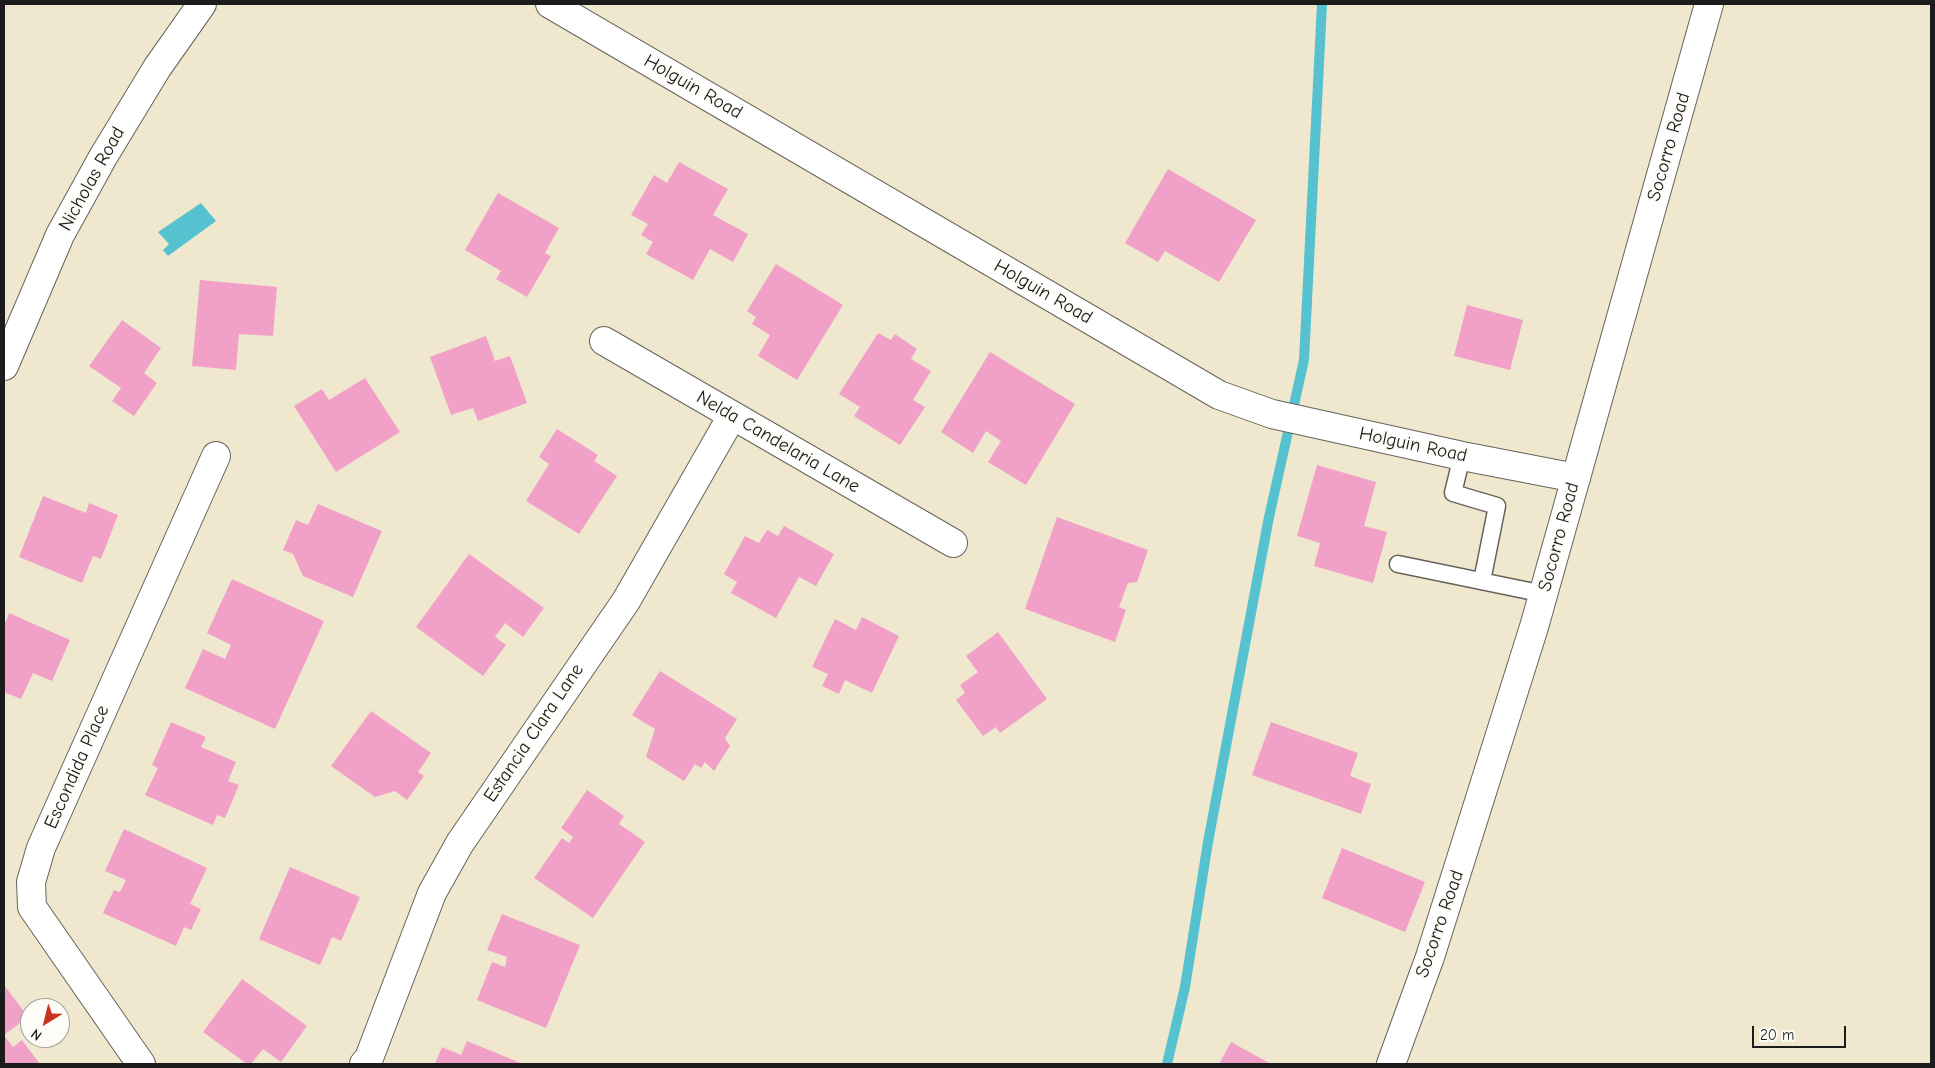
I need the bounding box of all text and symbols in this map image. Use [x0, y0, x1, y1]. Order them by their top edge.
street label: Holguin Road [640, 50, 746, 124]
street label: Socorro Road [1643, 90, 1695, 204]
street label: Nicholas Road [54, 123, 130, 235]
street label: Holguin Road [990, 255, 1096, 329]
street label: Nelda Candelaria Lane [692, 386, 864, 498]
street label: Holguin Road [1357, 422, 1469, 468]
street label: Socorro Road [1534, 480, 1584, 594]
street label: Estancia Clara Lane [479, 659, 589, 807]
street label: Escondida Place [40, 702, 114, 832]
street label: Socorro Road [1411, 867, 1469, 981]
north arrow [20, 998, 70, 1048]
scale bar [1755, 1016, 1849, 1048]
text: N [28, 1025, 45, 1044]
text: 20 m [1760, 1026, 1794, 1044]

